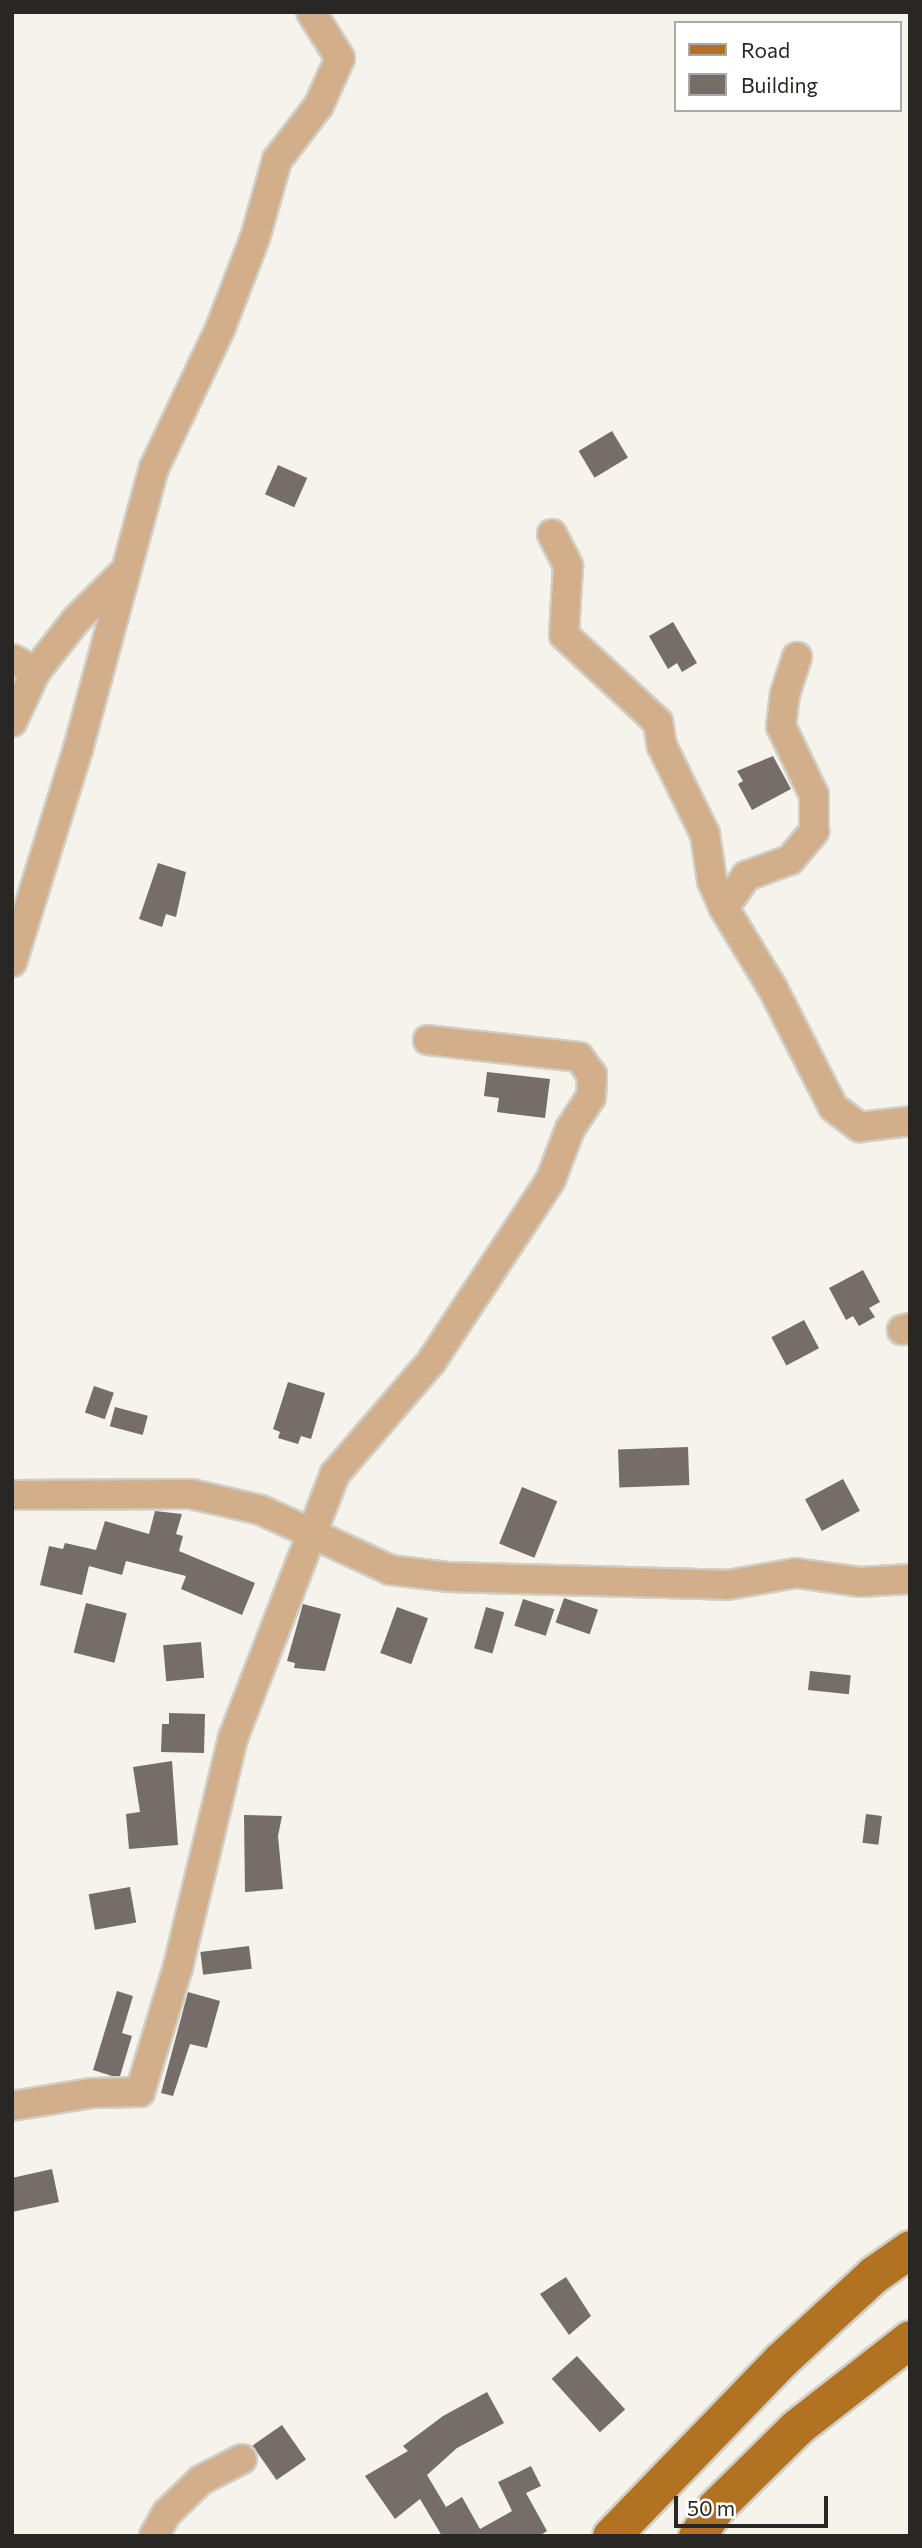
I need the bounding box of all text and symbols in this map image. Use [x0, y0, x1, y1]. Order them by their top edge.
legend [674, 21, 901, 112]
text: Road [741, 37, 790, 62]
text: Building [741, 72, 818, 97]
scale bar [677, 2482, 831, 2526]
text: 50 m [687, 2495, 735, 2520]

